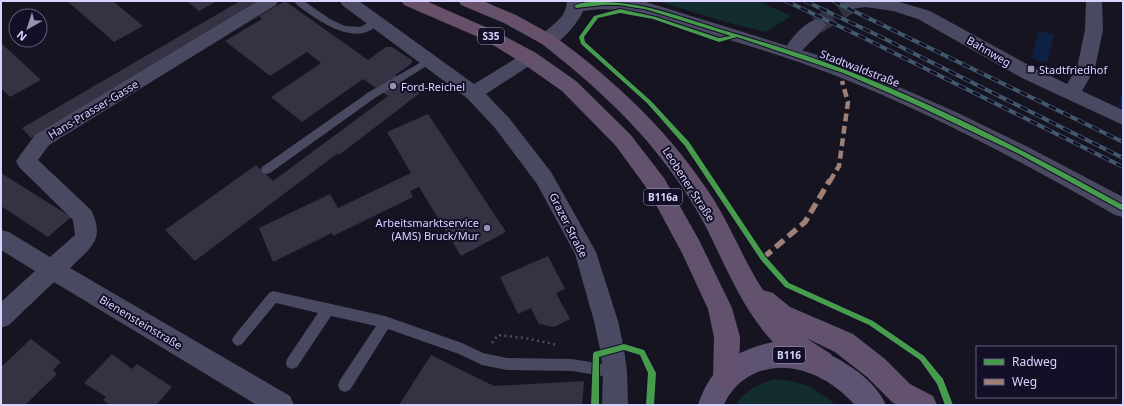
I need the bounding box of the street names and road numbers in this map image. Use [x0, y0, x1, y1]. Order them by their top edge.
road number: S35 [478, 28, 504, 44]
street label: Bahnweg [964, 32, 1014, 70]
street label: Stadtwaldstraße [818, 46, 902, 90]
street label: Hans-Prasser-Gasse [45, 76, 141, 142]
street label: Leobener Straße [659, 144, 719, 224]
road number: B116a [644, 189, 682, 205]
street label: Grazer Straße [546, 190, 592, 260]
street label: Bienensteinstraße [97, 291, 185, 353]
road number: B116 [773, 347, 805, 363]

